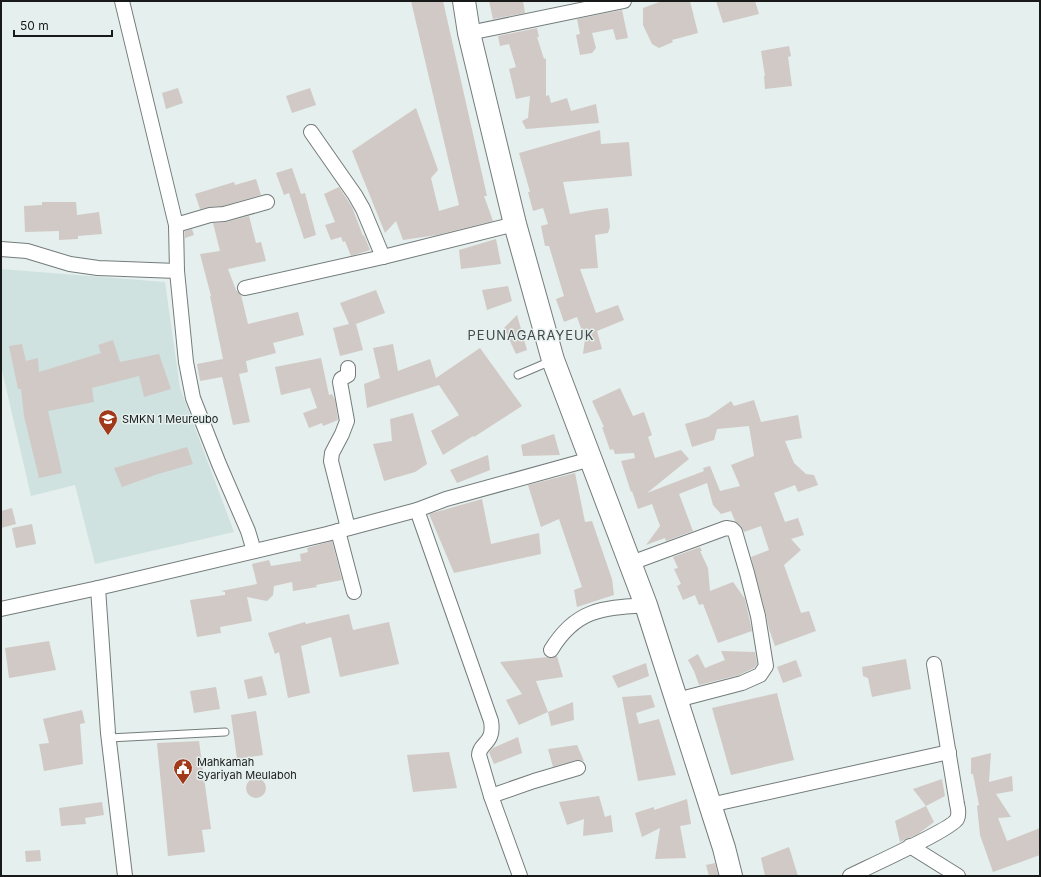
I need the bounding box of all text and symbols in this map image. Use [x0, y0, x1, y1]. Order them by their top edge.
scale bar [14, 12, 112, 38]
text: 50 m [20, 18, 49, 33]
district label: PEUNAGARAYEUK [468, 327, 594, 343]
school or university icon: SMKN 1 Meureubo [97, 408, 119, 436]
place label: SMKN 1 Meureubo [122, 412, 219, 426]
place label: Mahkamah Syariyah Meulaboh [197, 755, 297, 782]
public building icon: Mahkamah Syariyah Meulaboh [172, 757, 194, 785]

